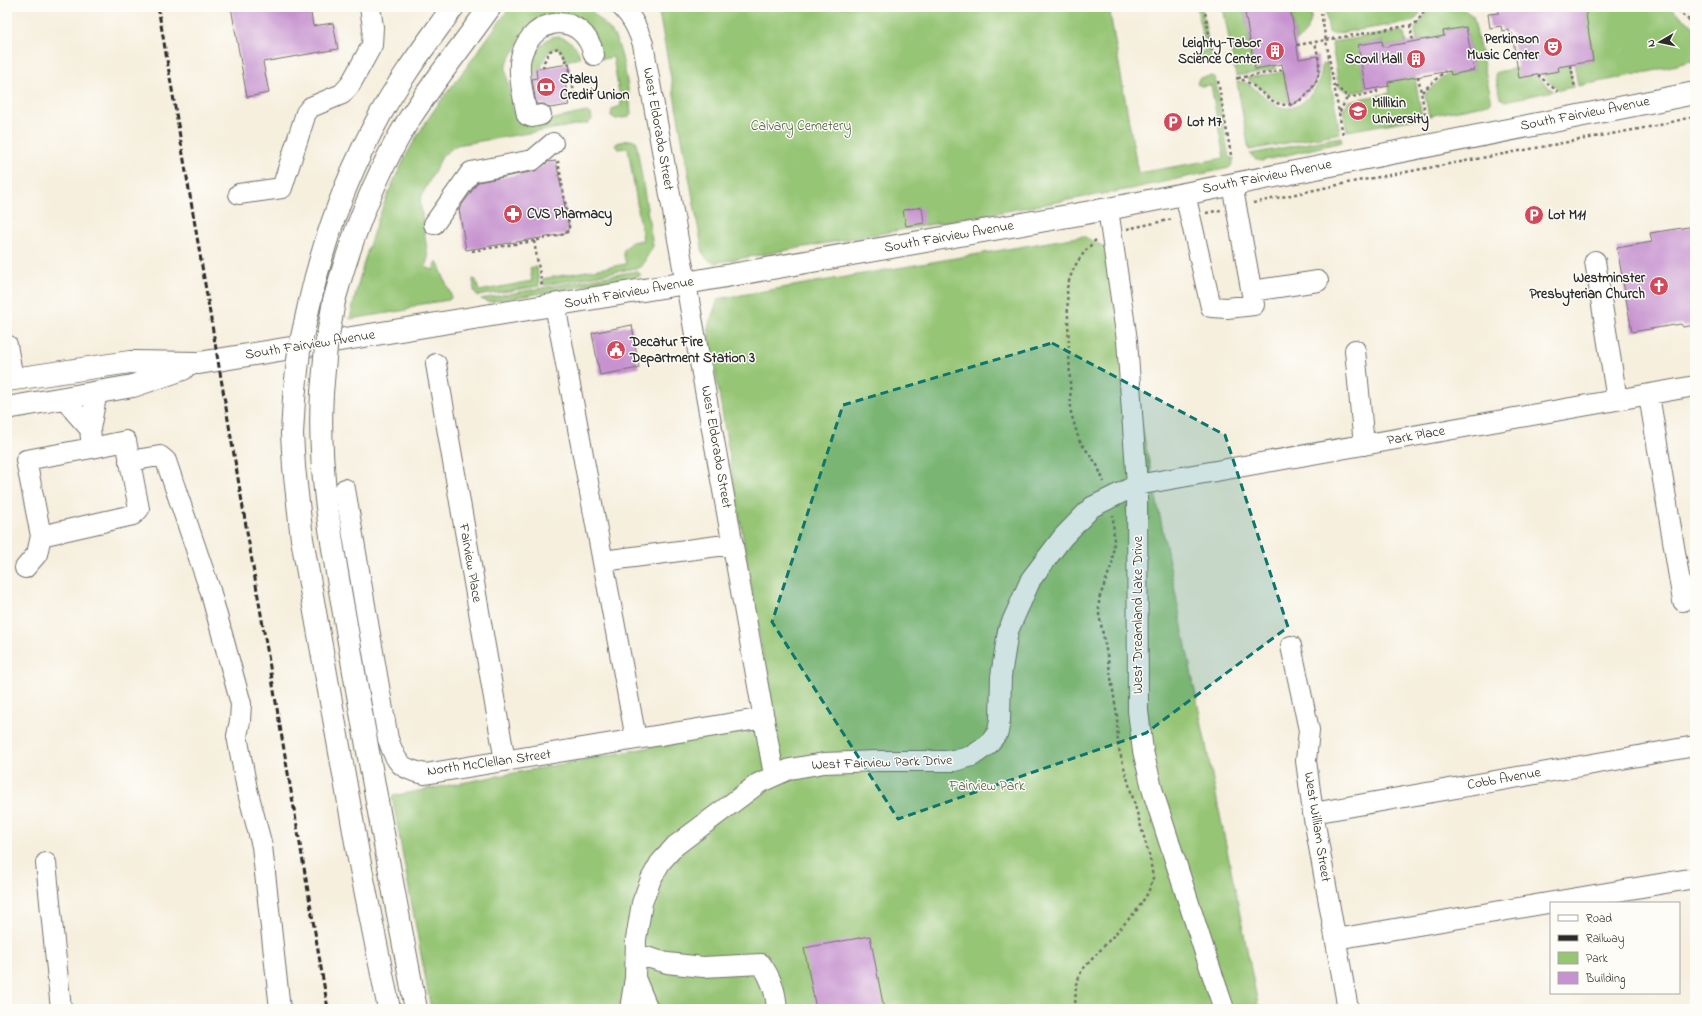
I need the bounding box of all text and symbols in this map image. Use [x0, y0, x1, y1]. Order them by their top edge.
north arrow [1640, 22, 1680, 62]
place label: Perkinson Music Center [1467, 29, 1540, 66]
place label: Leighty-Tabor Science Center [1178, 33, 1262, 70]
theatre icon: Perkinson Music Center [1542, 36, 1564, 58]
text: N [1643, 38, 1660, 48]
building icon: Leighty-Tabor Science Center [1264, 40, 1286, 62]
building icon: Scovil Hall [1405, 48, 1427, 70]
place label: Scovil Hall [1345, 49, 1403, 70]
street label: West Eldorado Street [637, 66, 679, 192]
place label: Staley Credit Union [560, 69, 629, 106]
bank icon: Staley Credit Union [535, 76, 557, 98]
street label: South Fairview Avenue [1519, 91, 1652, 137]
place label: Millikin University [1372, 93, 1429, 132]
school or university icon: Millikin University [1347, 100, 1369, 122]
parking icon: Lot M7 [1162, 111, 1184, 133]
place label: Lot M7 [1187, 112, 1222, 133]
park label: Calvary Cemetery [751, 116, 851, 138]
street label: South Fairview Avenue [1201, 154, 1334, 200]
pharmacy icon: CVS Pharmacy [502, 203, 524, 225]
place label: CVS Pharmacy [527, 204, 612, 227]
parking icon: Lot M11 [1523, 204, 1545, 226]
place label: Lot M11 [1548, 205, 1587, 226]
street label: South Fairview Avenue [883, 215, 1016, 259]
place label: Westminster Presbyterian Church [1530, 268, 1646, 307]
street label: South Fairview Avenue [563, 271, 696, 315]
church icon: Westminster Presbyterian Church [1648, 275, 1670, 297]
street label: South Fairview Avenue [244, 324, 377, 366]
place label: Decatur Fire Department Station 3 [629, 332, 755, 369]
public building icon: Decatur Fire Department Station 3 [605, 339, 627, 361]
street label: West Eldorado Street [695, 384, 737, 510]
street label: Park Place [1385, 420, 1447, 451]
street label: Fairview Place [453, 521, 487, 605]
street label: West Dreamland Lake Drive [1128, 535, 1149, 694]
street label: North McClellan Street [426, 744, 553, 782]
street label: West Fairview Park Drive [811, 750, 953, 776]
street label: Cobb Avenue [1466, 762, 1543, 796]
street label: West William Street [1298, 771, 1336, 884]
park label: Fairview Park [948, 776, 1026, 797]
legend [1550, 902, 1680, 994]
text: Road [1586, 910, 1612, 928]
text: Railway [1586, 930, 1625, 949]
text: Park [1586, 950, 1608, 968]
text: Building [1585, 970, 1625, 989]

